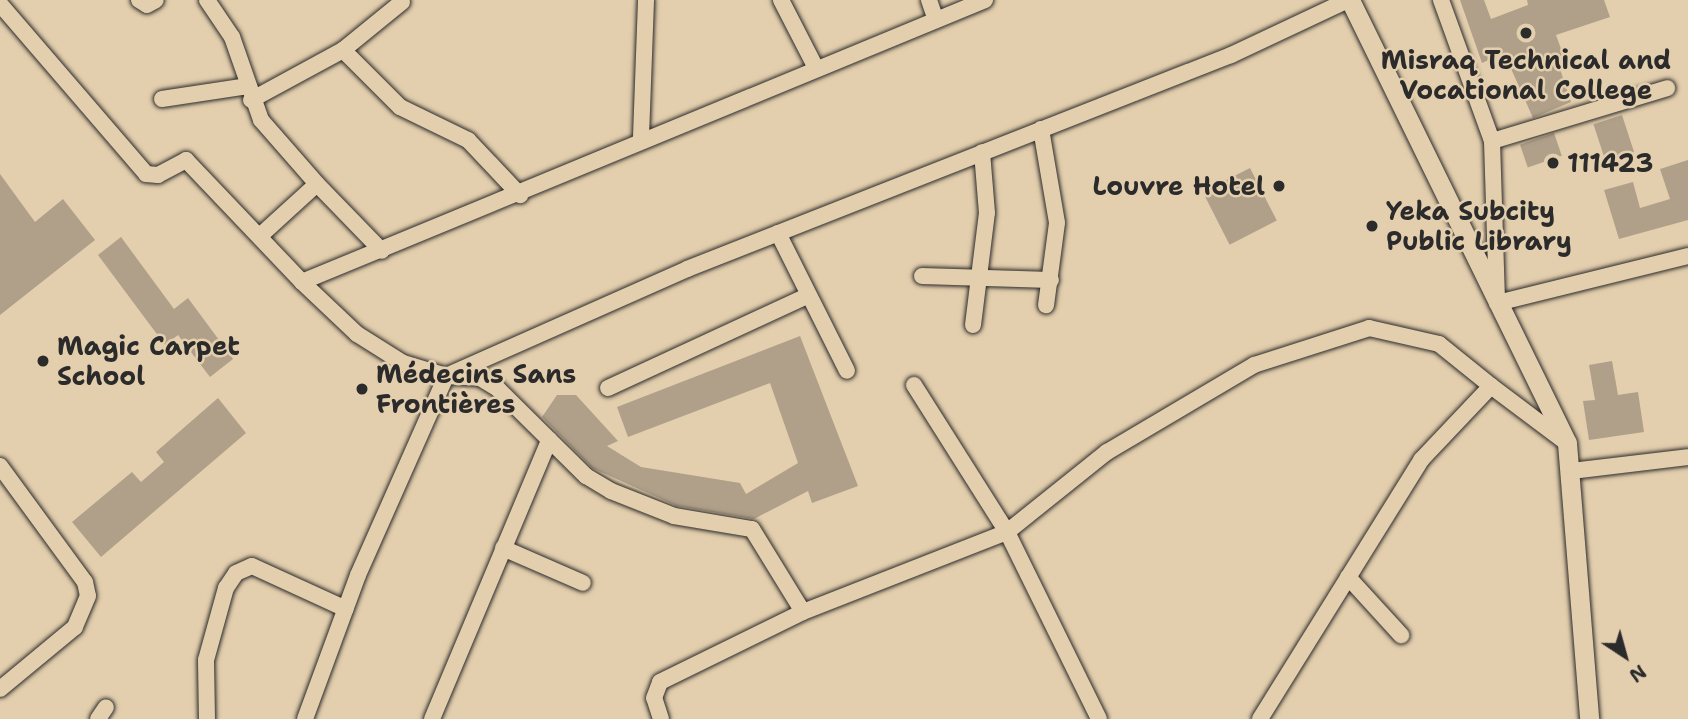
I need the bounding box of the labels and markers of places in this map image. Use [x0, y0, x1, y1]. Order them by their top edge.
marker: Misraq Technical and Vocational College [1518, 25, 1534, 41]
place label: Misraq Technical and Vocational College [1381, 44, 1671, 106]
place label: 111423 [1567, 147, 1653, 179]
marker: 111423 [1545, 155, 1561, 171]
place label: Louvre Hotel [1092, 170, 1265, 202]
marker: Louvre Hotel [1271, 178, 1287, 194]
place label: Yeka Subcity Public Library [1386, 195, 1572, 256]
marker: Yeka Subcity Public Library [1364, 218, 1380, 234]
place label: Magic Carpet School [57, 330, 240, 392]
marker: Magic Carpet School [35, 353, 51, 369]
place label: Médecins Sans Frontières [376, 358, 576, 420]
marker: Médecins Sans Frontières [354, 381, 370, 397]

